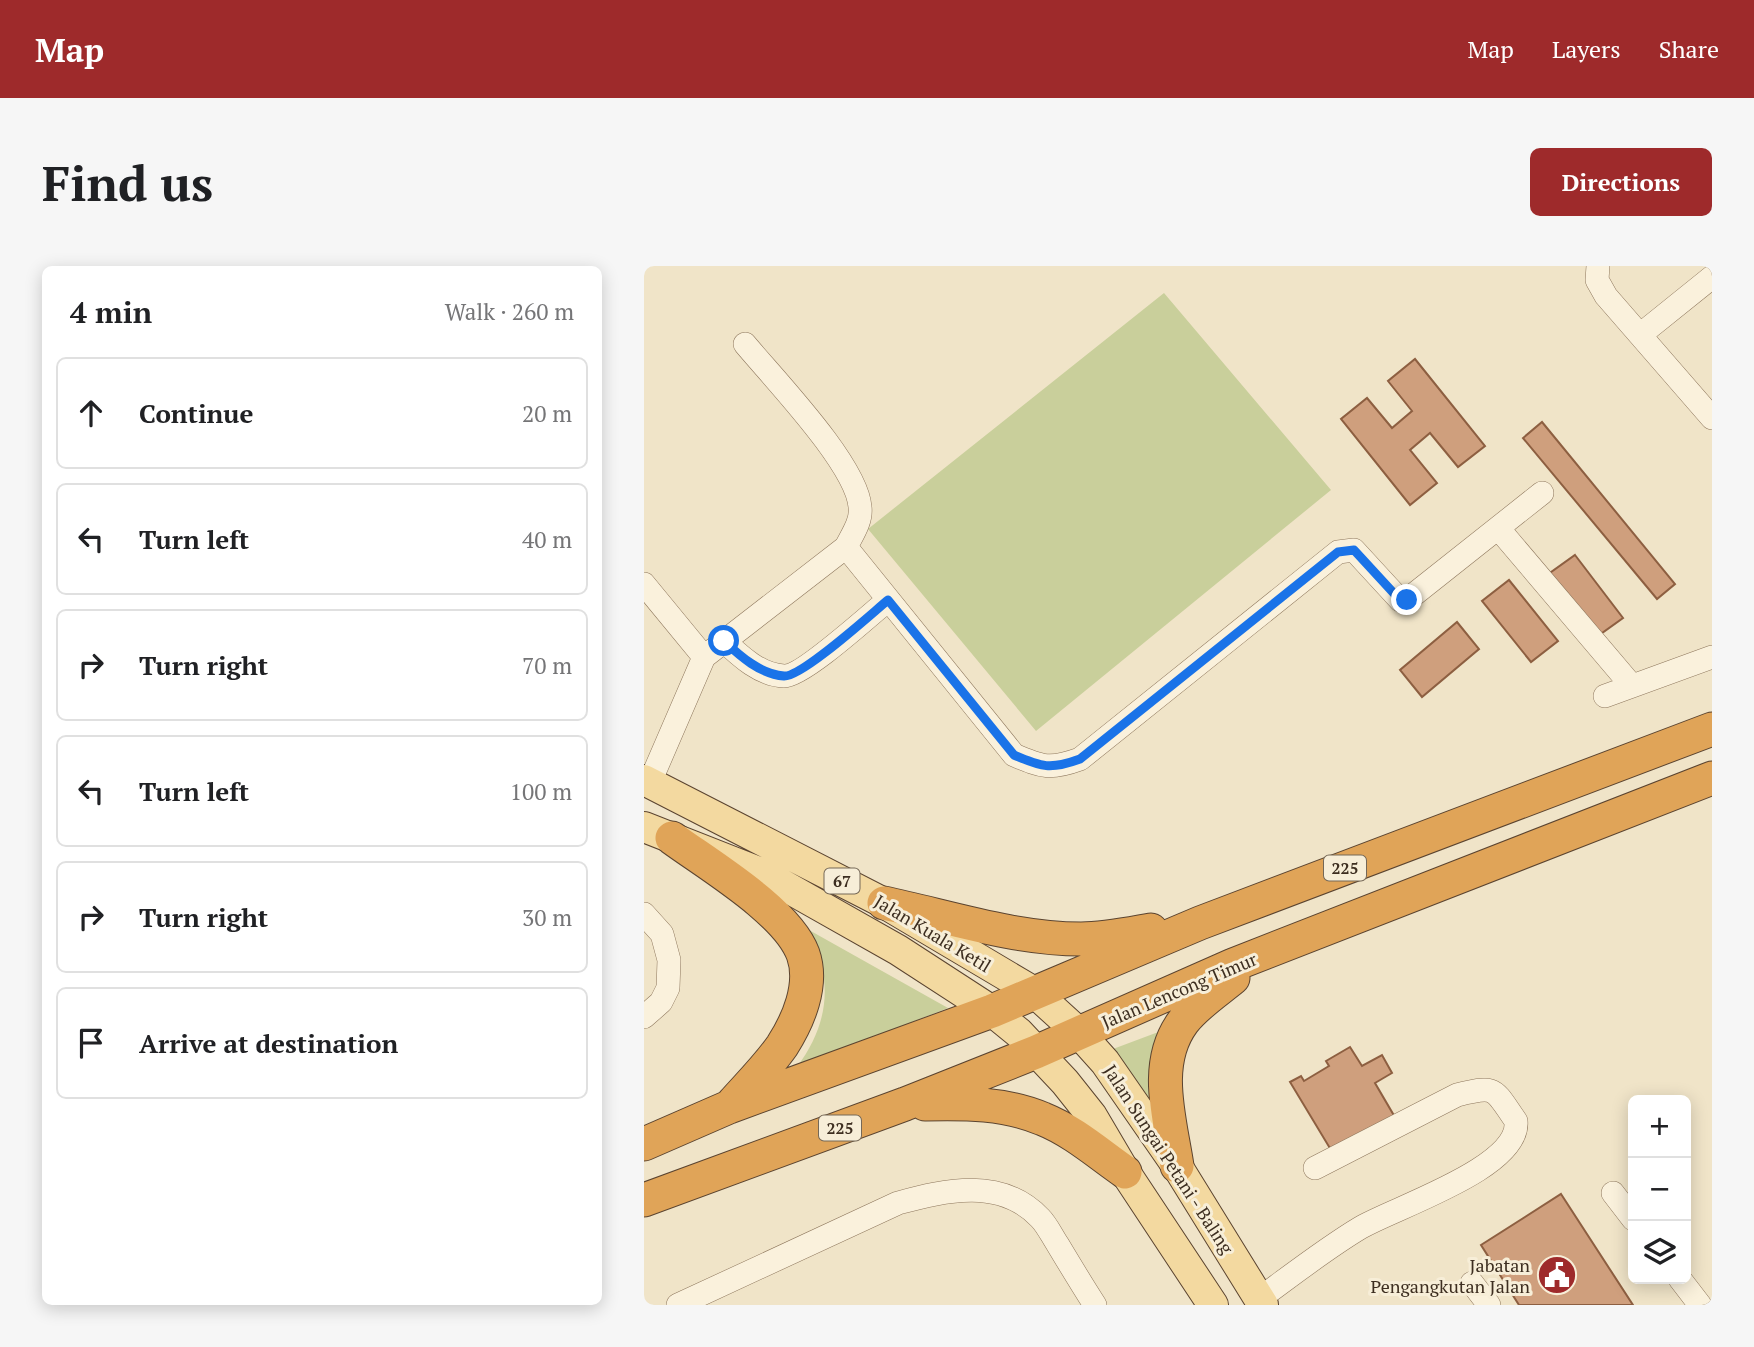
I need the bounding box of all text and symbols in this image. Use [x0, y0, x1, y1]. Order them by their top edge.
text: Map [35, 28, 104, 71]
text: Map [1467, 33, 1514, 65]
text: Layers [1552, 33, 1621, 65]
text: Share [1659, 33, 1719, 65]
button: Directions [1530, 148, 1712, 216]
text: Find us [42, 150, 213, 215]
text: 4 min [70, 292, 152, 332]
text: Walk · 260 m [445, 296, 574, 327]
icon: ahead [72, 394, 110, 432]
text: Continue [139, 396, 253, 430]
text: 20 m [522, 398, 572, 429]
icon: left [72, 520, 110, 558]
text: Turn left [139, 522, 249, 556]
text: 40 m [522, 524, 572, 555]
route end [1391, 584, 1422, 615]
route start [708, 625, 739, 656]
icon: right [72, 646, 110, 684]
text: Turn right [139, 648, 268, 682]
text: 70 m [522, 650, 572, 681]
icon: left [72, 772, 110, 810]
text: Turn left [139, 774, 249, 808]
text: 100 m [510, 776, 572, 807]
road number: 225 [1324, 856, 1366, 880]
road number: 67 [824, 868, 860, 894]
street label: Jalan Kuala Ketil [870, 889, 996, 977]
icon: right [72, 898, 110, 936]
text: Turn right [139, 900, 268, 934]
text: 30 m [522, 902, 572, 933]
street label: Jalan Lencong Timur [1098, 946, 1260, 1034]
icon: arrive [72, 1024, 110, 1062]
text: Arrive at destination [139, 1026, 398, 1060]
street label: Jalan Sungai Petani - Baling [1099, 1060, 1240, 1259]
map controls [1628, 1095, 1691, 1284]
button: + [1628, 1095, 1691, 1158]
road number: 225 [819, 1115, 861, 1140]
button: − [1628, 1158, 1691, 1221]
button: layers [1628, 1221, 1691, 1284]
place label: Jabatan Pengangkutan Jalan [1370, 1253, 1530, 1298]
public building icon: Jabatan Pengangkutan Jalan [1536, 1254, 1578, 1296]

